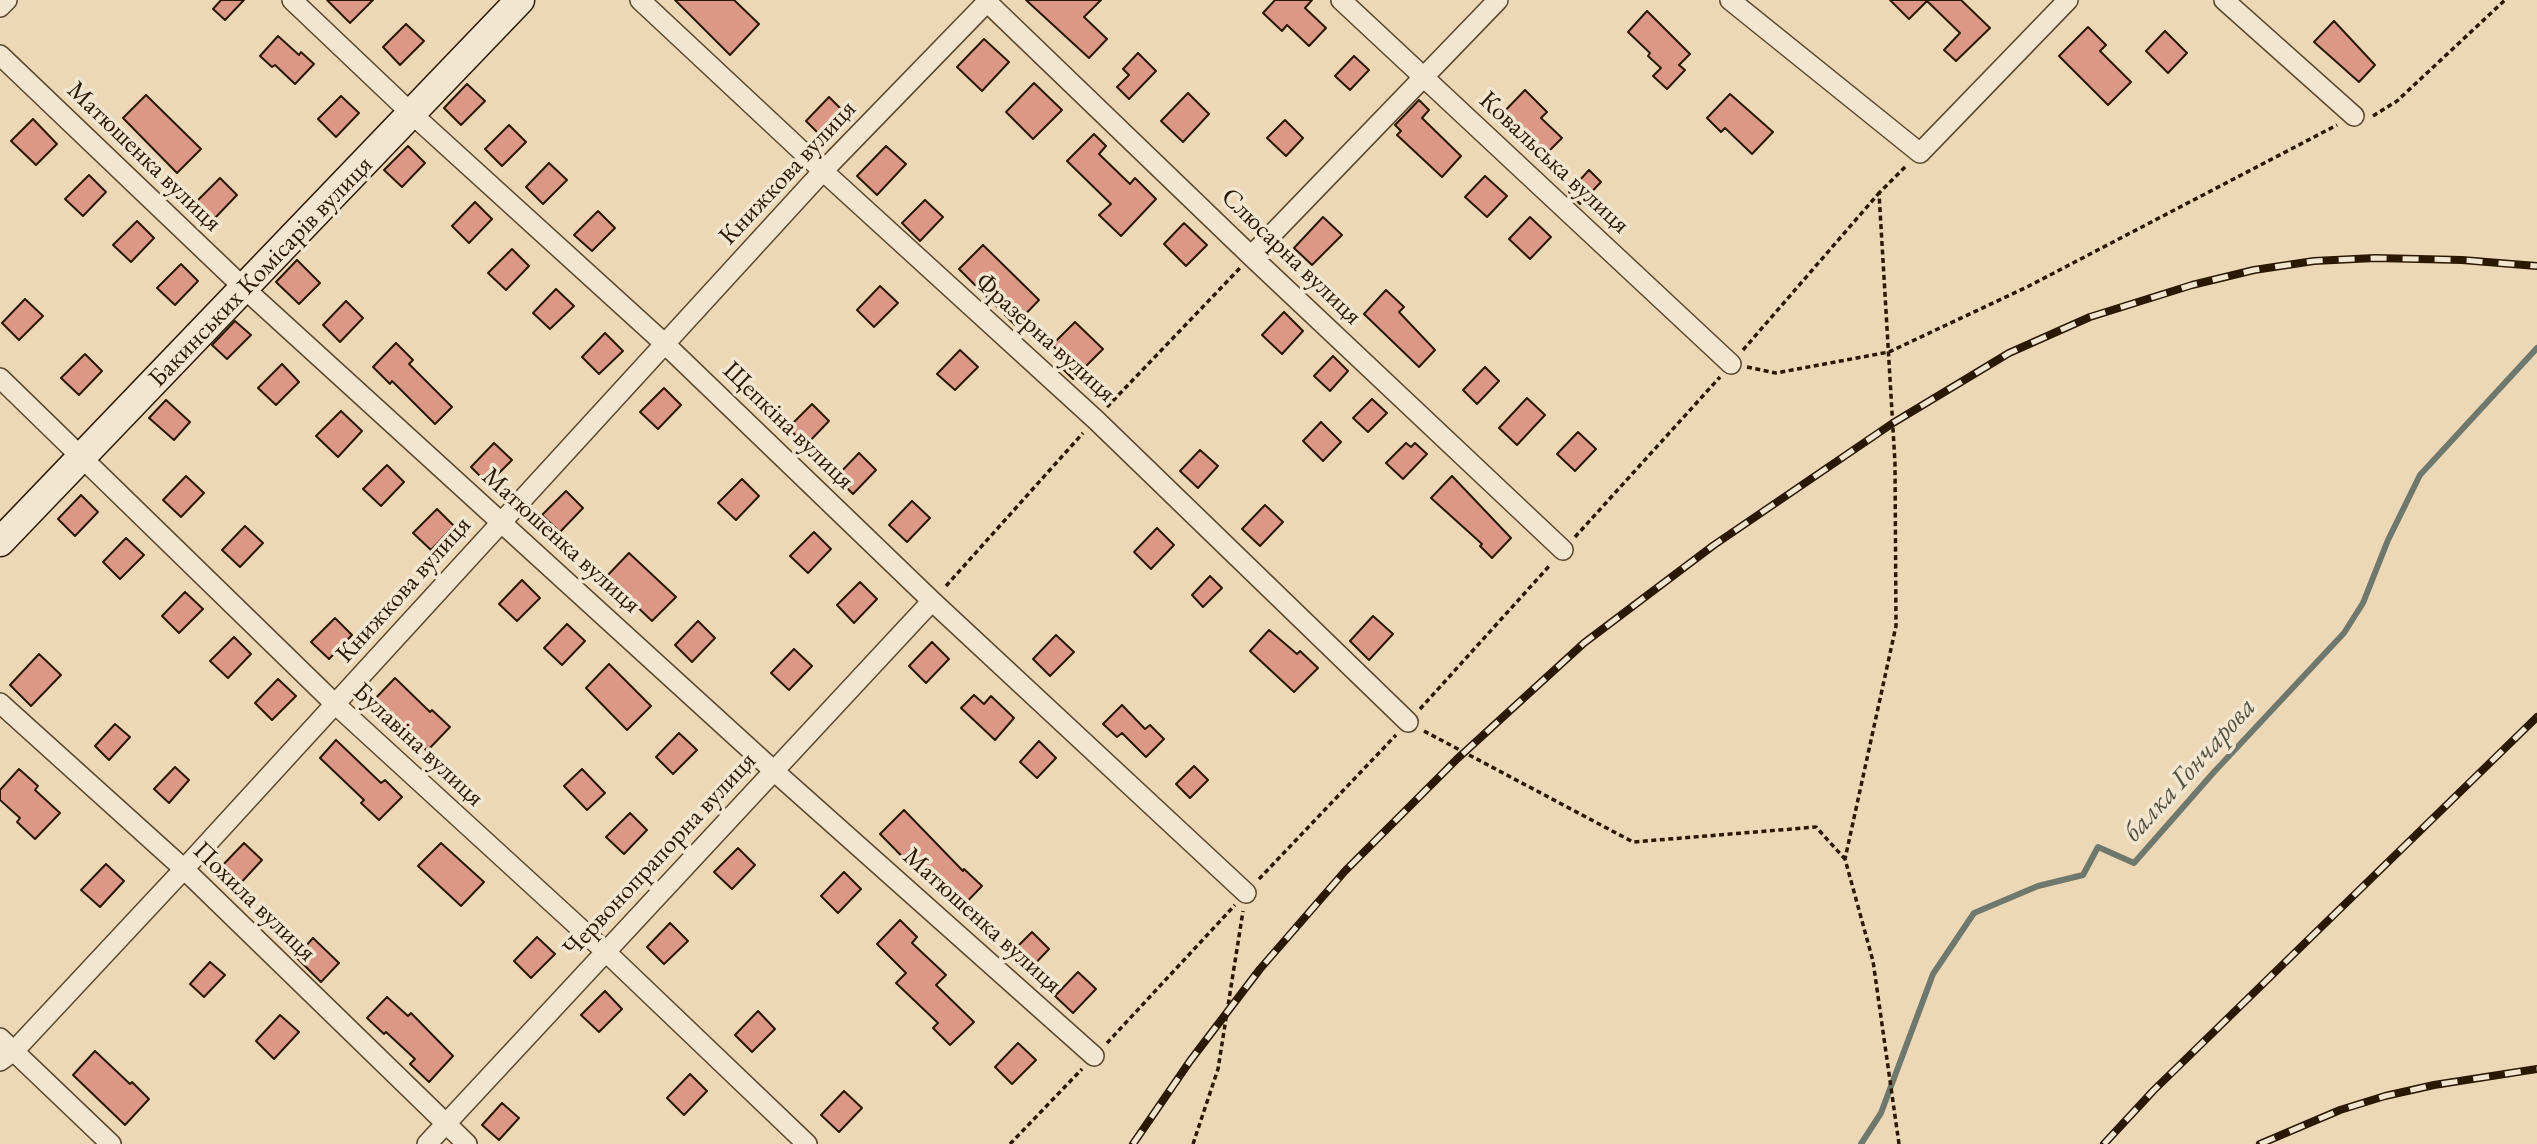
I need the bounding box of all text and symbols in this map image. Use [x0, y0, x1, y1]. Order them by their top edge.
street label: Матюшенка вулиця [60, 75, 228, 239]
street label: Ковальська вулиця [1472, 85, 1636, 241]
street label: Книжкова вулиця [713, 94, 863, 252]
street label: Бакинських Комісарів вулиця [142, 150, 380, 394]
street label: Слюсарна вулиця [1214, 182, 1368, 332]
street label: Фразерна вулиця [968, 267, 1122, 409]
street label: Щепкіна вулиця [716, 356, 860, 496]
street label: Матюшенка вулиця [475, 462, 647, 620]
street label: Книжкова вулиця [330, 510, 478, 670]
street label: Булавіна вулиця [346, 676, 490, 814]
water label: балка Гончарова [2117, 691, 2263, 849]
street label: Червонопрапорна вулиця [557, 746, 763, 964]
street label: Похила вулиця [186, 836, 322, 968]
street label: Матюшенка вулиця [896, 842, 1068, 1000]

